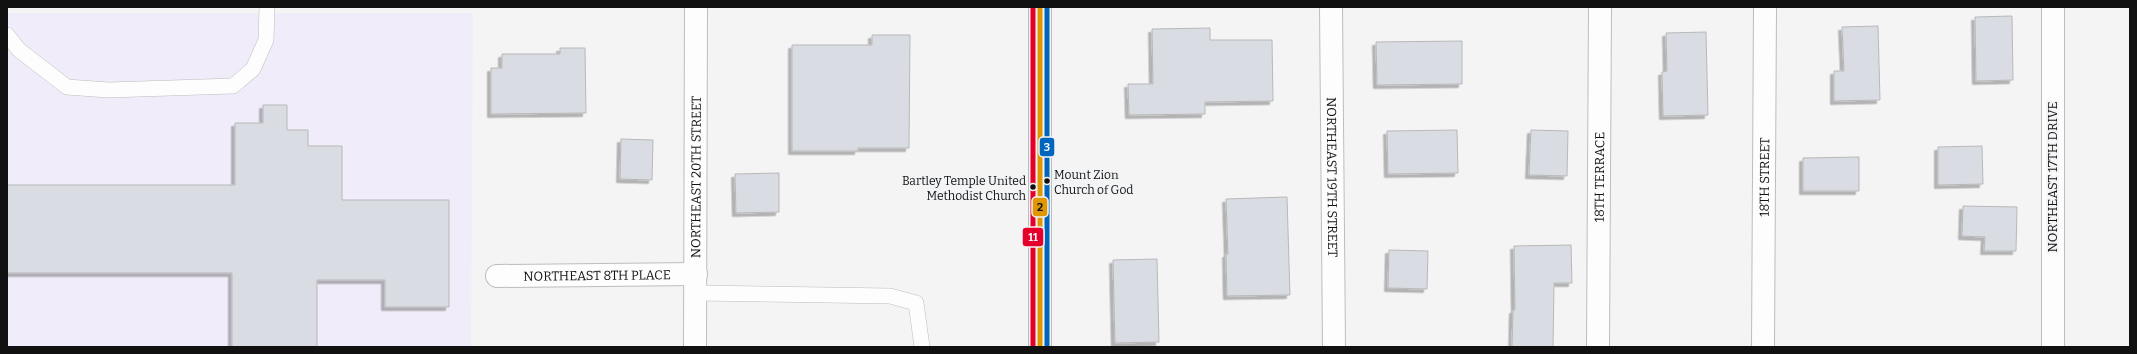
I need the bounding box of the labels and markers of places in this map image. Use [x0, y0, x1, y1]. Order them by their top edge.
place label: Mount Zion Church of God [1054, 168, 1133, 197]
place label: Bartley Temple United Methodist Church [902, 174, 1027, 203]
marker: Mount Zion Church of God [1042, 176, 1052, 186]
marker: Bartley Temple United Methodist Church [1028, 182, 1038, 192]

